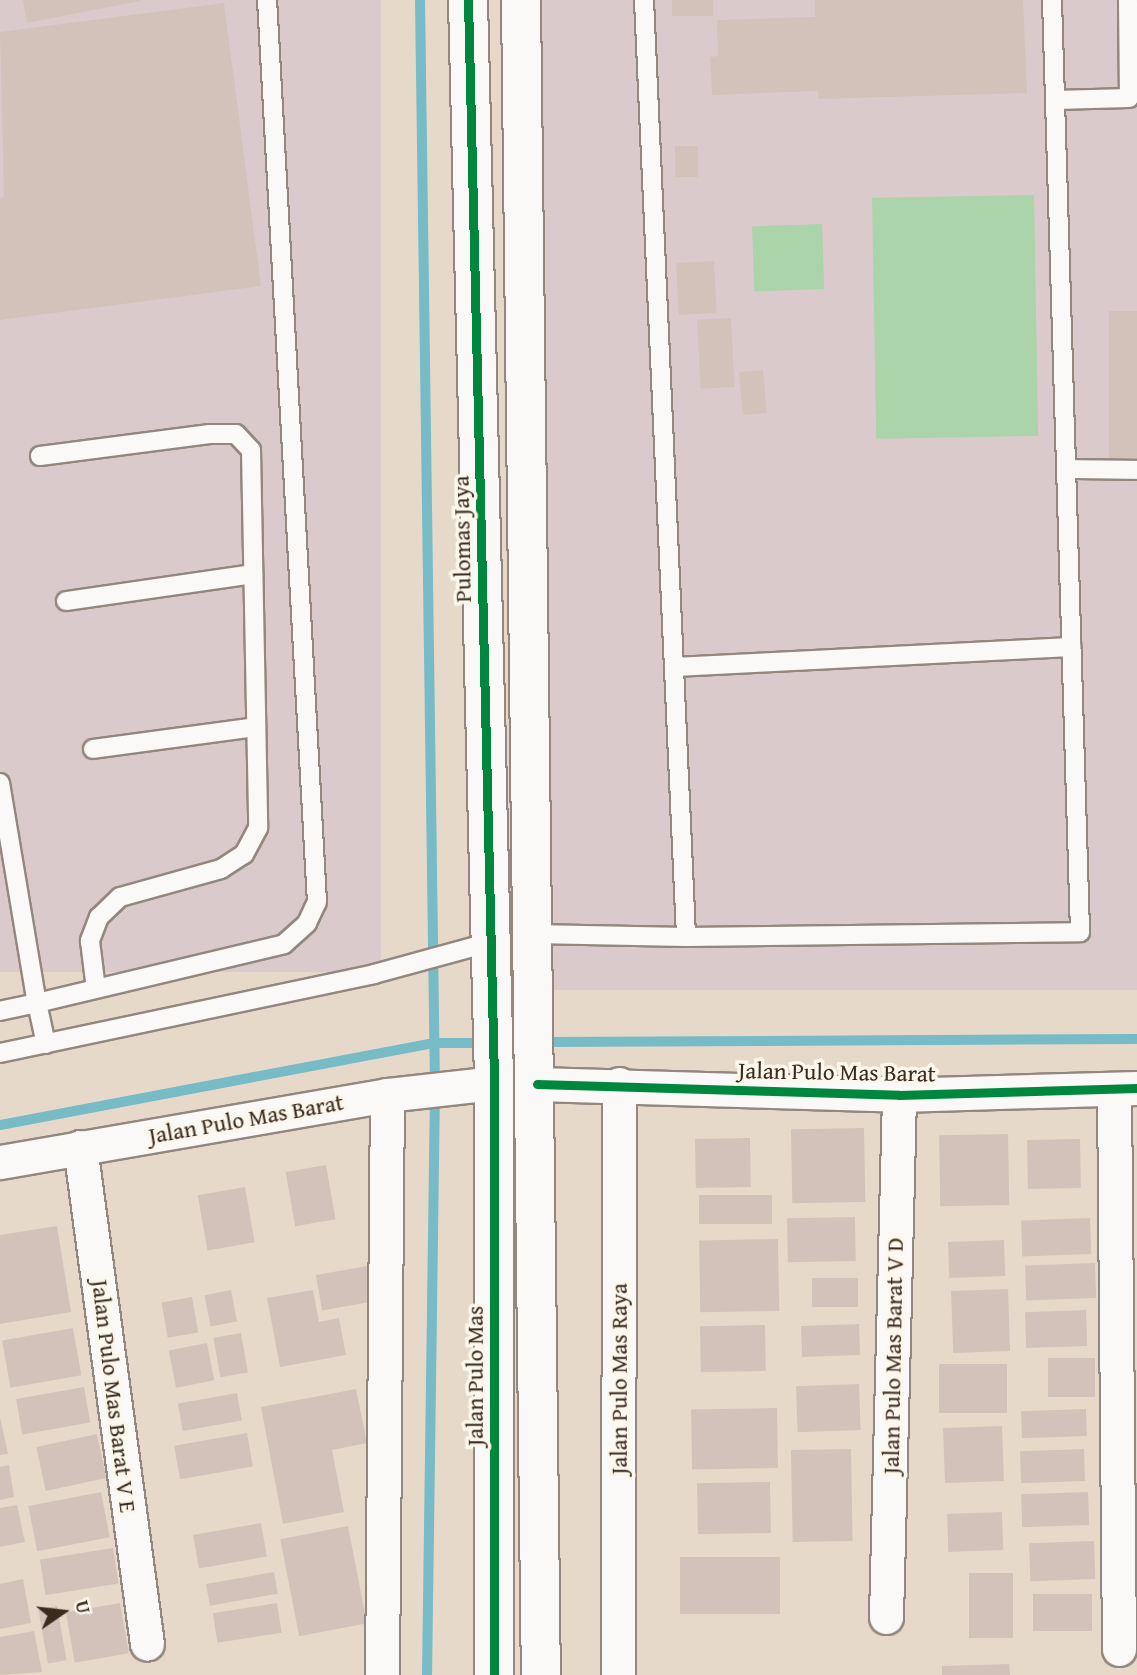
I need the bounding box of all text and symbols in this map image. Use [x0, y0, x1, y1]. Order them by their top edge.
street label: Pulomas Jaya [447, 475, 477, 603]
street label: Jalan Pulo Mas Barat [738, 1056, 936, 1088]
street label: Jalan Pulo Mas Barat [146, 1088, 346, 1150]
street label: Jalan Pulo Mas Barat V D [877, 1237, 909, 1475]
street label: Jalan Pulo Mas Barat V E [86, 1278, 142, 1514]
street label: Jalan Pulo Mas Raya [605, 1283, 633, 1475]
street label: Jalan Pulo Mas [461, 1306, 489, 1446]
north arrow [28, 1577, 98, 1647]
text: U [68, 1597, 99, 1617]

